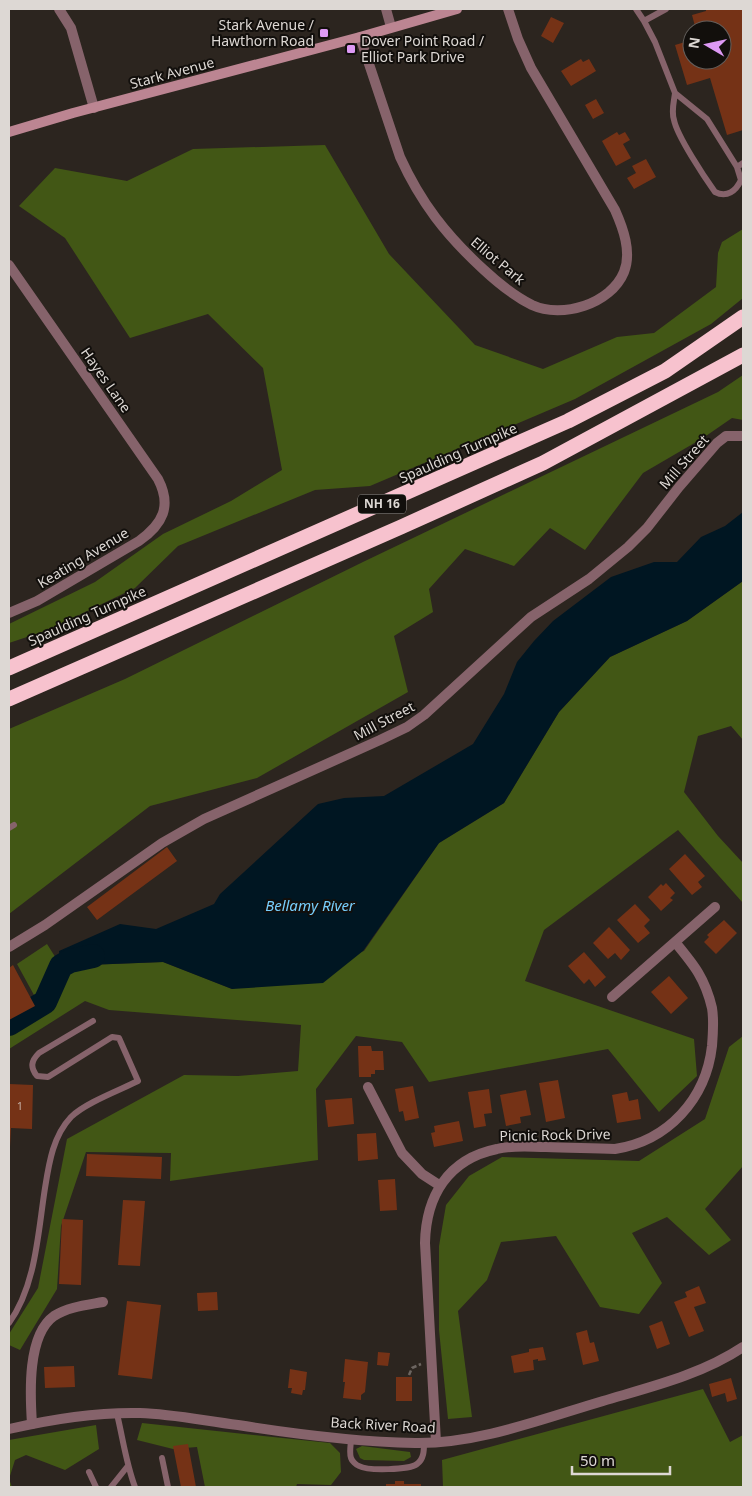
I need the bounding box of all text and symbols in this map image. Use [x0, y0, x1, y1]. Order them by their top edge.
place label: Stark Avenue / Hawthorn Road [211, 15, 315, 50]
north arrow [682, 20, 732, 70]
marker: Stark Avenue / Hawthorn Road [318, 27, 330, 39]
place label: Dover Point Road / Elliot Park Drive [361, 31, 485, 66]
text: N [683, 36, 704, 50]
marker: Dover Point Road / Elliot Park Drive [345, 43, 357, 55]
street label: Stark Avenue [128, 52, 216, 93]
street label: Elliot Park [467, 232, 530, 289]
street label: Hayes Lane [77, 343, 136, 416]
street label: Spaulding Turnpike [396, 418, 520, 487]
street label: Mill Street [655, 430, 713, 493]
road number: NH 16 [358, 494, 406, 514]
street label: Keating Avenue [34, 523, 132, 592]
street label: Spaulding Turnpike [25, 581, 149, 650]
street label: Mill Street [350, 697, 417, 745]
water label: Bellamy River [265, 895, 356, 915]
house number: 1 [17, 1098, 23, 1113]
street label: Picnic Rock Drive [499, 1124, 611, 1145]
street label: Back River Road [330, 1412, 436, 1437]
scale bar [572, 1444, 670, 1476]
text: 50 m [580, 1450, 615, 1470]

